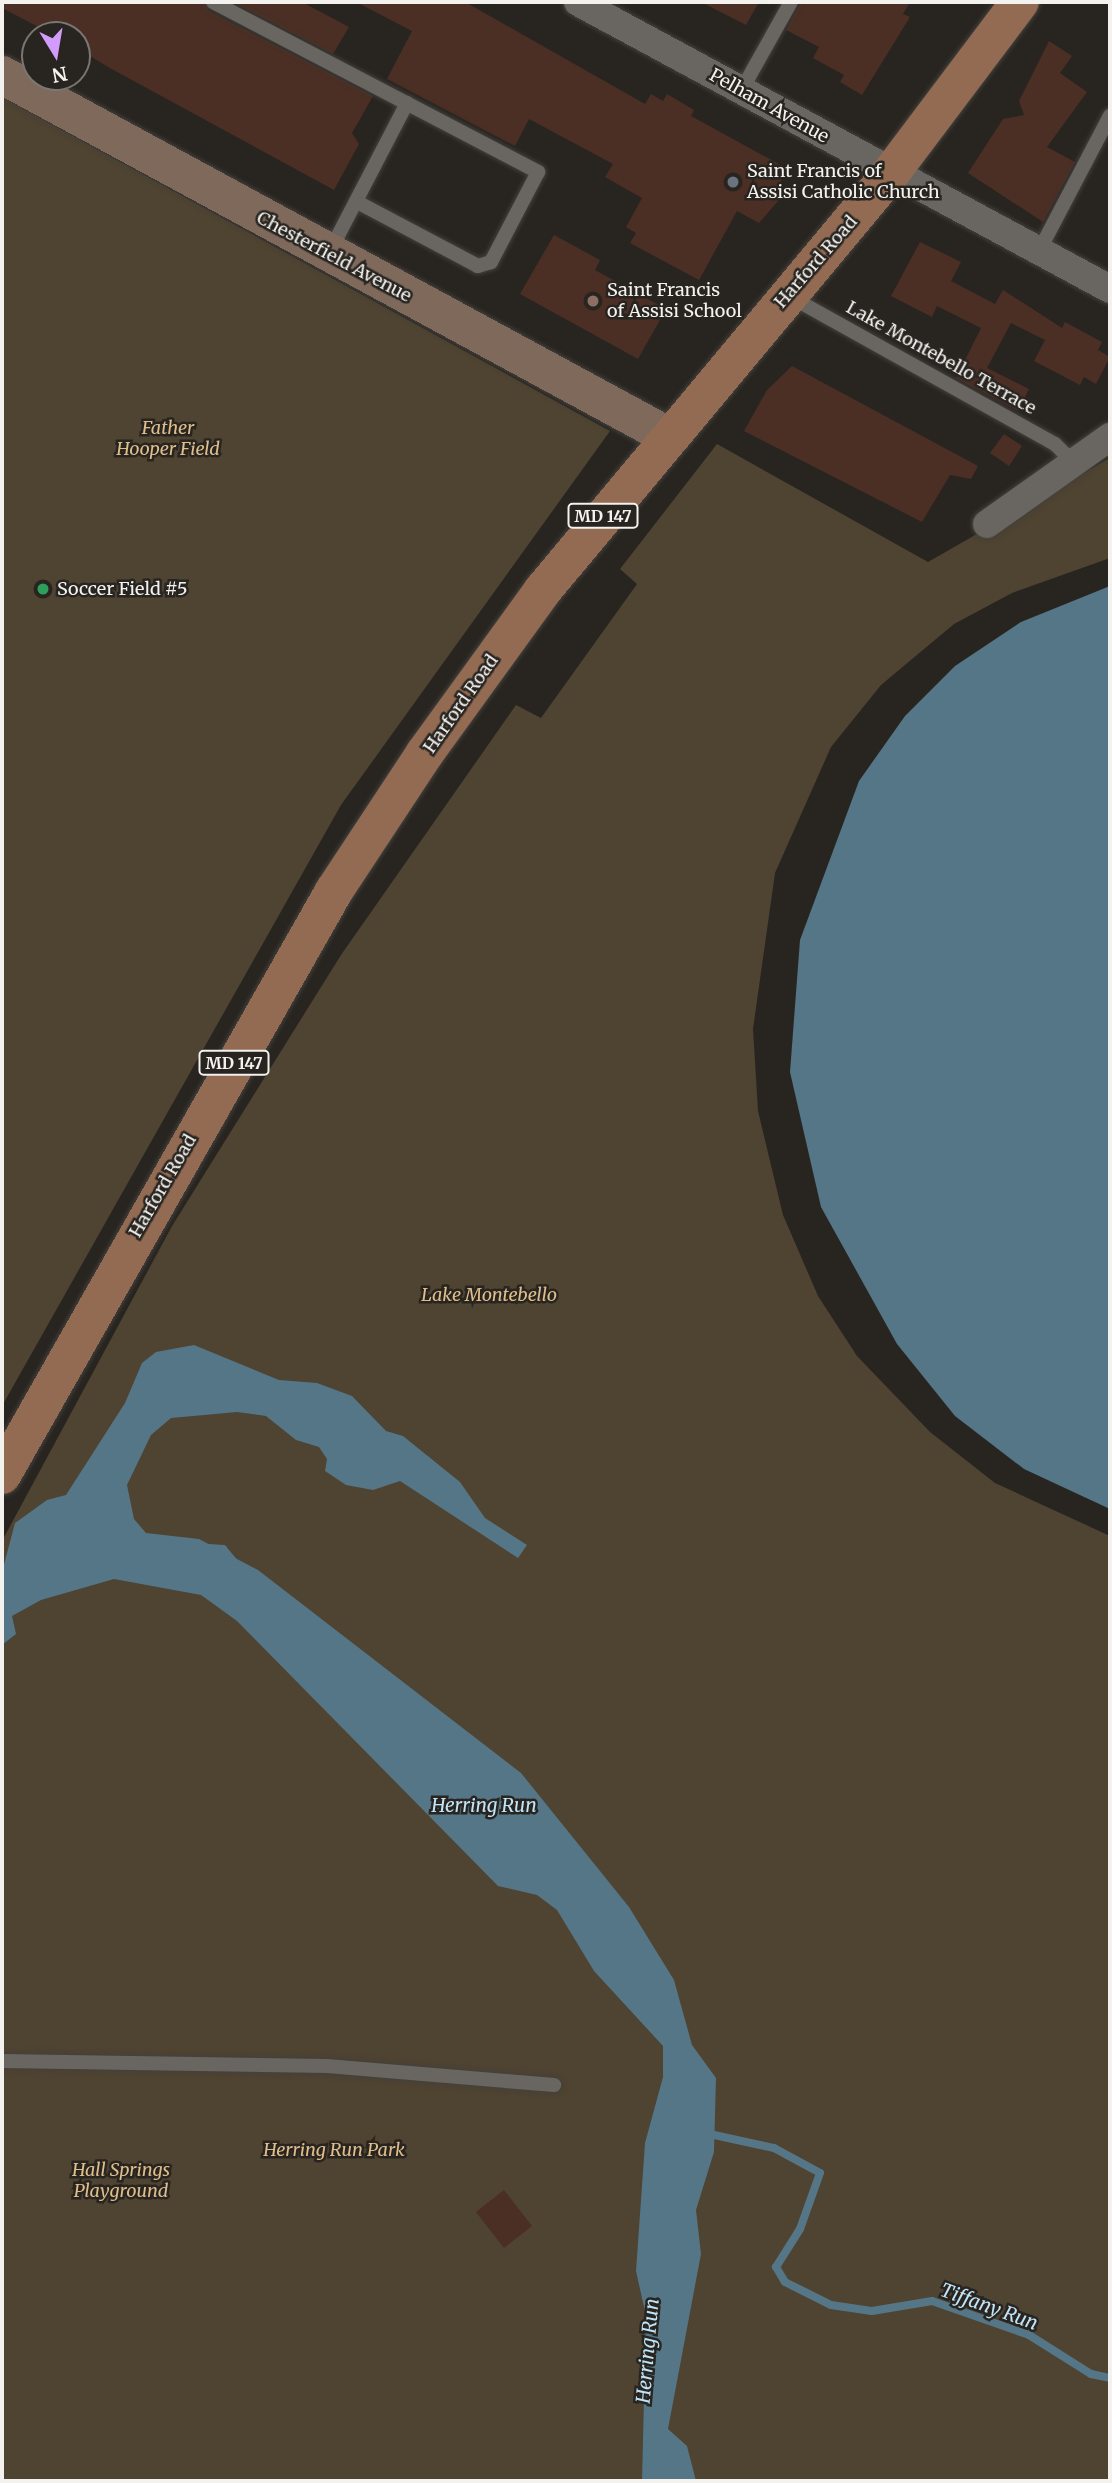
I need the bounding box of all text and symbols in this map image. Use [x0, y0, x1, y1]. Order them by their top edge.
north arrow [21, 21, 91, 91]
text: N [50, 61, 69, 88]
street label: Pelham Avenue [706, 64, 832, 148]
place label: Saint Francis of Assisi Catholic Church [747, 161, 940, 204]
marker: Saint Francis of Assisi Catholic Church [725, 174, 741, 190]
street label: Chesterfield Avenue [253, 207, 415, 307]
street label: Harford Road [770, 211, 862, 313]
place label: Saint Francis of Assisi School [607, 280, 742, 322]
marker: Saint Francis of Assisi School [585, 293, 601, 309]
street label: Lake Montebello Terrace [842, 297, 1040, 419]
park label: Father Hooper Field [116, 418, 220, 460]
road number: MD 147 [566, 503, 640, 528]
place label: Soccer Field #5 [57, 578, 188, 600]
marker: Soccer Field #5 [35, 581, 51, 597]
street label: Harford Road [419, 651, 503, 757]
road number: MD 147 [197, 1050, 271, 1076]
street label: Harford Road [125, 1131, 201, 1241]
park label: Lake Montebello [421, 1284, 557, 1306]
water label: Herring Run [431, 1795, 537, 1817]
park label: Herring Run Park [263, 2139, 405, 2161]
park label: Hall Springs Playground [72, 2160, 170, 2202]
water label: Tiffany Run [937, 2279, 1041, 2335]
water label: Herring Run [632, 2298, 664, 2404]

